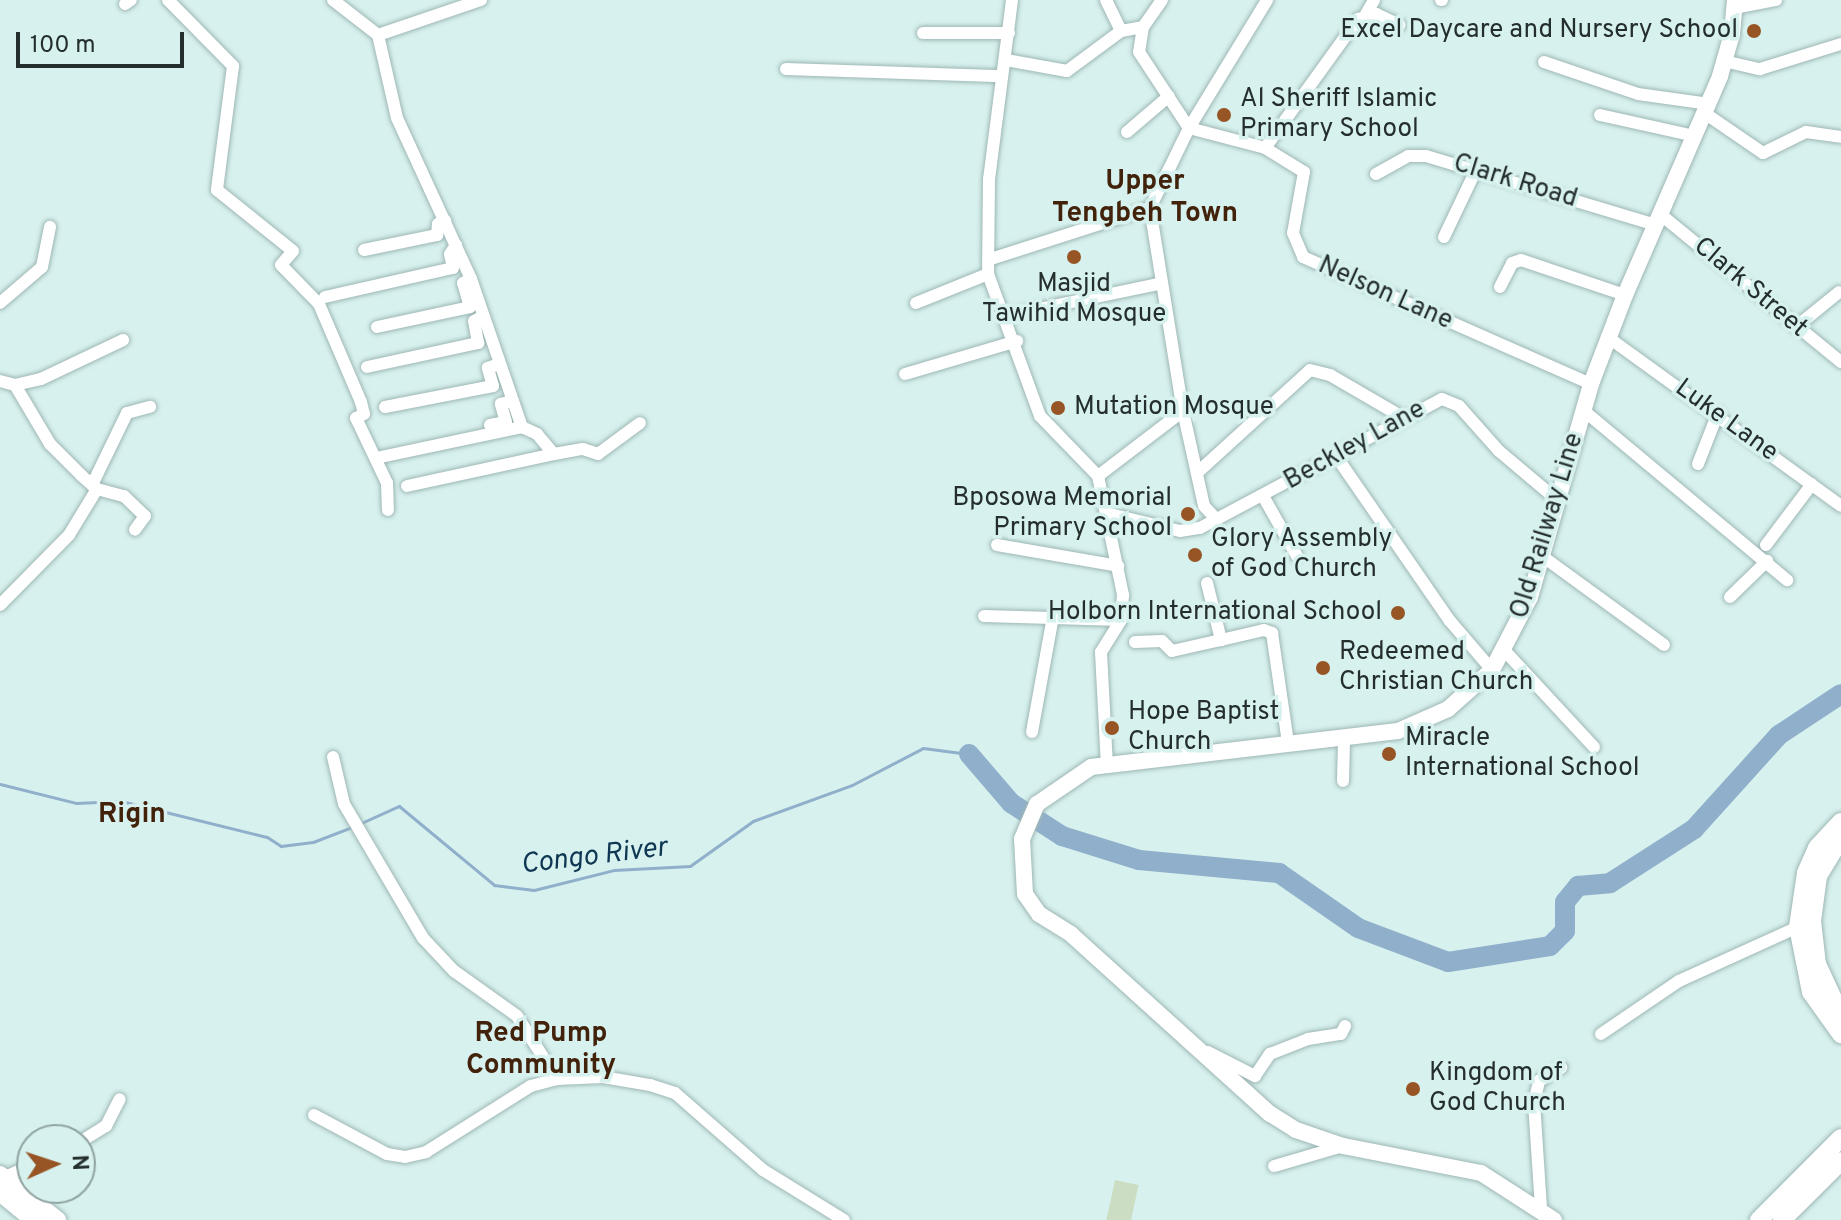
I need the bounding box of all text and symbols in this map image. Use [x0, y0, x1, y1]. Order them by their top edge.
place label: Excel Daycare and Nursery School [1340, 15, 1738, 47]
scale bar [20, 16, 188, 66]
marker: Excel Daycare and Nursery School [1745, 22, 1763, 40]
text: 100 m [30, 31, 96, 61]
place label: Al Sheriff Islamic Primary School [1240, 84, 1437, 146]
marker: Al Sheriff Islamic Primary School [1215, 106, 1233, 124]
street label: Clark Road [1449, 148, 1581, 216]
district label: Upper Tengbeh Town [1052, 165, 1238, 231]
street label: Clark Street [1687, 231, 1813, 345]
marker: Masjid Tawihid Mosque [1065, 248, 1083, 266]
street label: Nelson Lane [1313, 250, 1457, 338]
place label: Masjid Tawihid Mosque [982, 269, 1166, 330]
street label: Luke Lane [1668, 373, 1784, 469]
place label: Mutation Mosque [1074, 392, 1274, 424]
street label: Beckley Lane [1279, 394, 1431, 498]
marker: Mutation Mosque [1049, 399, 1067, 417]
street label: Old Railway Line [1505, 429, 1591, 623]
place label: Bposowa Memorial Primary School [952, 483, 1172, 544]
marker: Bposowa Memorial Primary School [1179, 505, 1197, 523]
place label: Glory Assembly of God Church [1211, 524, 1393, 586]
marker: Glory Assembly of God Church [1186, 546, 1204, 564]
place label: Holborn International School [1048, 597, 1382, 629]
marker: Holborn International School [1389, 604, 1407, 622]
place label: Redeemed Christian Church [1339, 637, 1533, 698]
marker: Redeemed Christian Church [1314, 659, 1332, 677]
place label: Hope Baptist Church [1128, 697, 1279, 758]
marker: Hope Baptist Church [1103, 719, 1121, 737]
place label: Miracle International School [1405, 723, 1639, 784]
marker: Miracle International School [1380, 745, 1398, 763]
district label: Rigin [98, 798, 166, 832]
water label: Congo River [519, 831, 669, 883]
district label: Red Pump Community [466, 1017, 616, 1083]
place label: Kingdom of God Church [1429, 1058, 1566, 1120]
marker: Kingdom of God Church [1404, 1080, 1422, 1098]
north arrow [16, 1124, 96, 1204]
text: N [65, 1154, 92, 1171]

